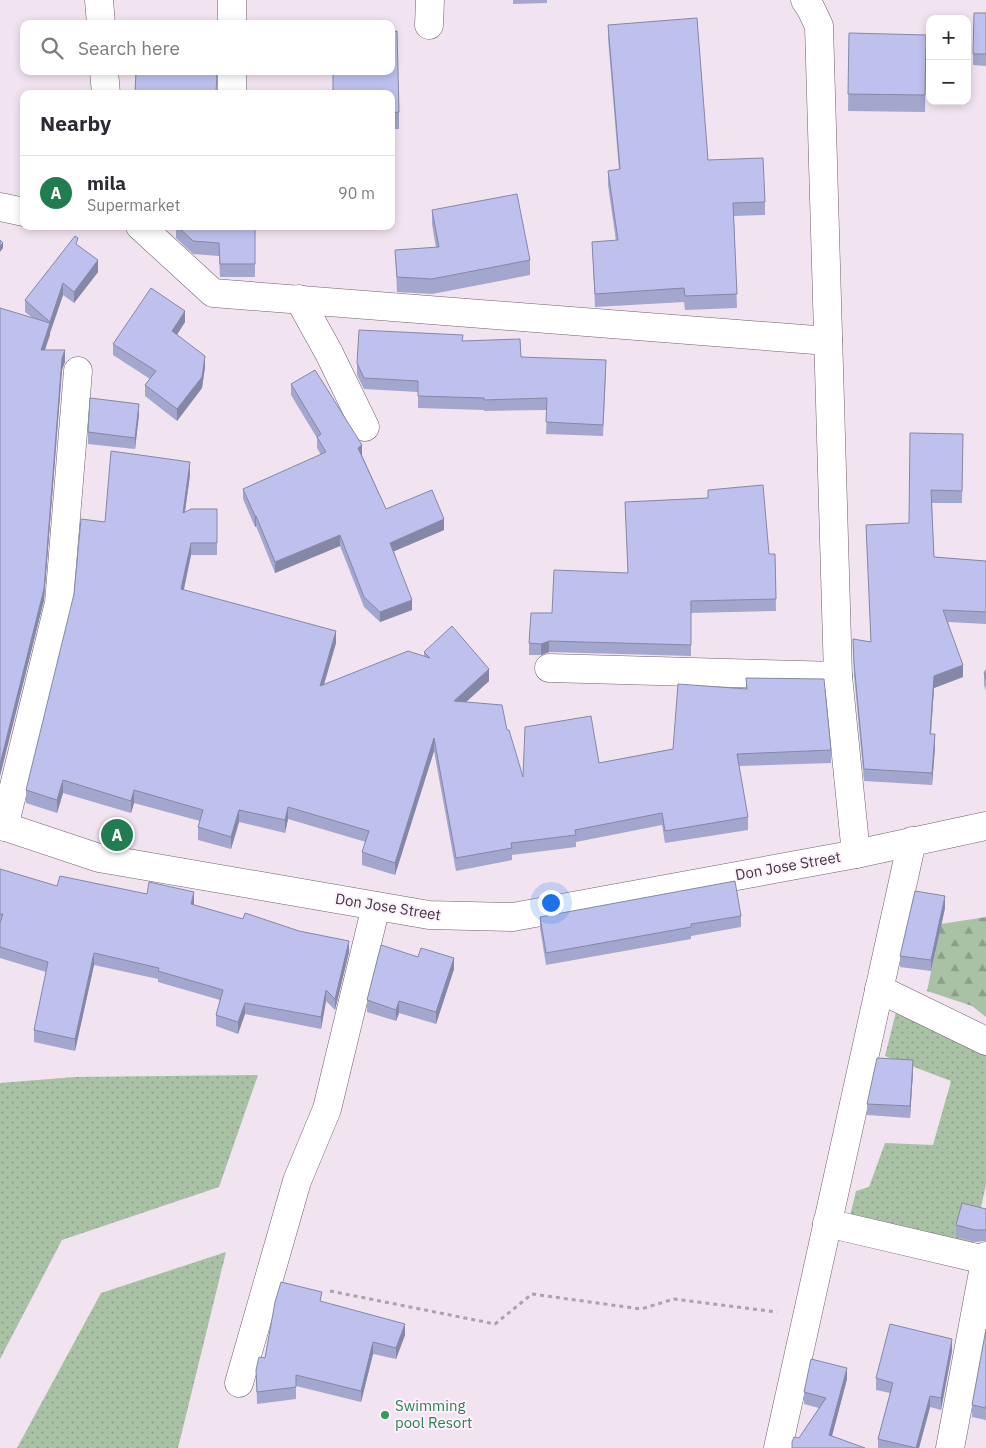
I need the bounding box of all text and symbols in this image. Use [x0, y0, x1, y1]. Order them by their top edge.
map controls [926, 15, 971, 105]
button: + [926, 15, 971, 60]
search box [20, 20, 395, 75]
icon: search [38, 34, 66, 62]
text: Search here [78, 36, 180, 60]
button: − [926, 60, 971, 105]
text: Nearby [40, 109, 111, 137]
text: mila [87, 171, 126, 195]
text: A [51, 183, 61, 203]
text: 90 m [338, 183, 375, 203]
text: Supermarket [87, 195, 180, 215]
pin: A [101, 816, 133, 854]
street label: Don Jose Street [734, 847, 842, 884]
street label: Don Jose Street [334, 889, 442, 924]
your location [538, 890, 564, 916]
place label: Swimming pool Resort [395, 1396, 472, 1432]
marker: Swimming pool Resort [379, 1409, 391, 1421]

